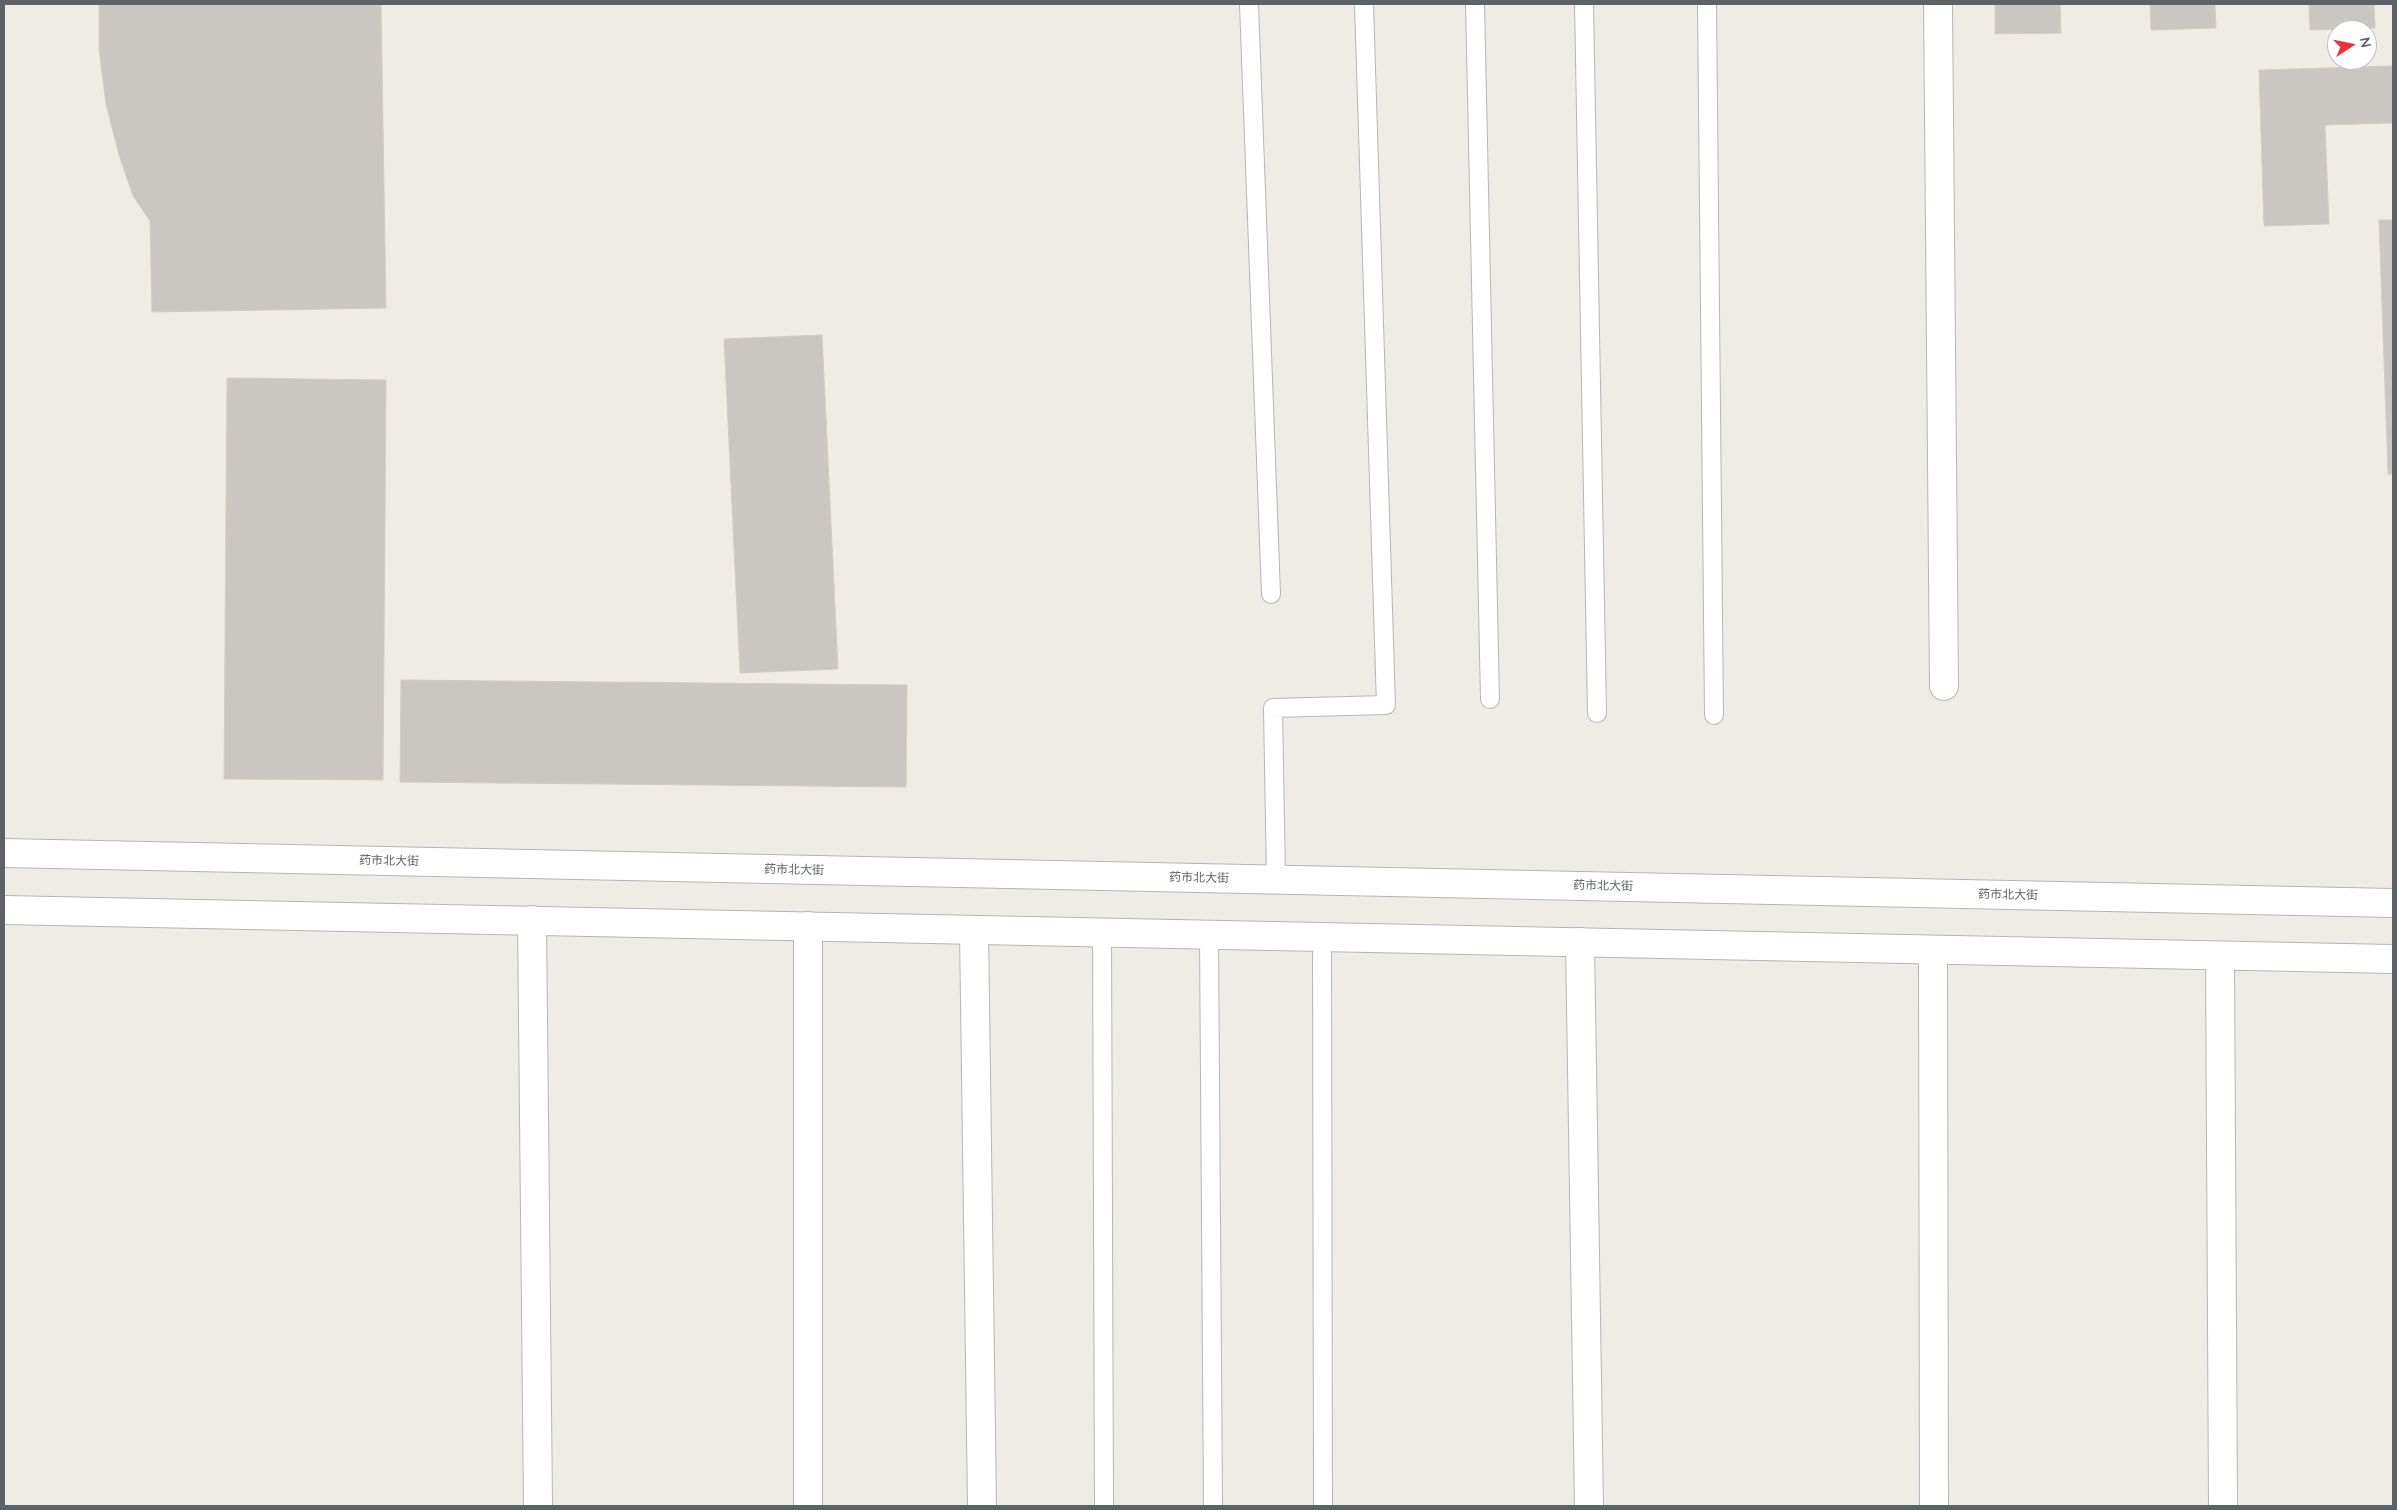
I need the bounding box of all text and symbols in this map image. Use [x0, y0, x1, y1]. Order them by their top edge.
north arrow [2327, 20, 2377, 70]
text: N [2356, 36, 2376, 49]
street label: 药市北大街 [359, 853, 419, 869]
street label: 药市北大街 [764, 862, 824, 878]
street label: 药市北大街 [1169, 870, 1229, 886]
street label: 药市北大街 [1573, 878, 1633, 894]
street label: 药市北大街 [1978, 887, 2038, 903]

